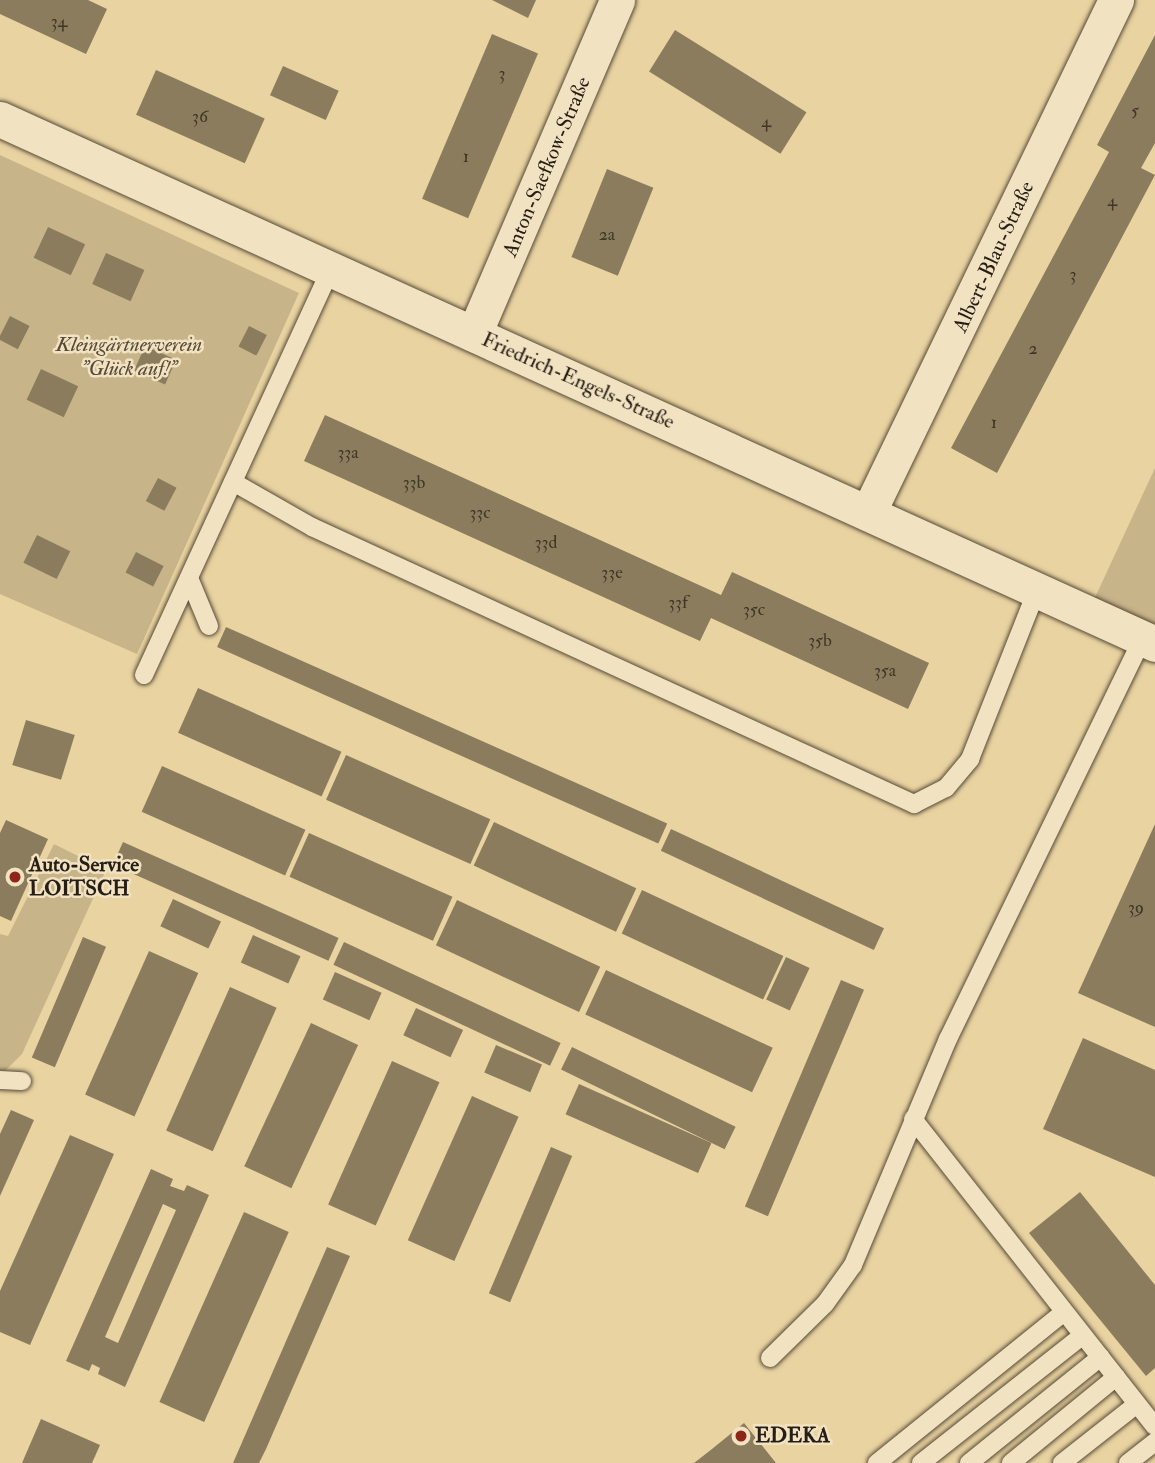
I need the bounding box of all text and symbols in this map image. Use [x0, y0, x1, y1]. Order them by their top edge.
house number: 34 [51, 11, 67, 33]
house number: 3 [499, 63, 505, 85]
street label: Anton-Saefkow-Straße [498, 73, 596, 261]
house number: 5 [1131, 100, 1139, 122]
house number: 36 [192, 106, 208, 128]
house number: 4 [761, 111, 771, 133]
house number: 1 [463, 146, 469, 168]
street label: Albert-Blau-Straße [948, 177, 1040, 337]
house number: 4 [1107, 190, 1117, 212]
house number: 2a [599, 224, 615, 246]
house number: 3 [1070, 264, 1076, 286]
street label: Friedrich-Engels-Straße [478, 327, 678, 435]
park label: Kleingärtnerverein "Glück auf!" [56, 332, 202, 382]
house number: 2 [1028, 338, 1038, 360]
house number: 1 [991, 412, 997, 434]
house number: 33a [337, 442, 359, 464]
house number: 33b [403, 472, 425, 494]
house number: 33c [469, 502, 491, 524]
house number: 33d [535, 532, 557, 554]
house number: 33e [601, 562, 623, 584]
house number: 33f [668, 592, 688, 614]
house number: 35c [743, 599, 765, 621]
house number: 35b [808, 630, 832, 652]
house number: 35a [874, 660, 896, 682]
place label: Auto-Service LOITSCH [29, 852, 139, 902]
marker: Auto-Service LOITSCH [7, 869, 23, 885]
house number: 39 [1128, 897, 1144, 919]
place label: EDEKA [755, 1423, 830, 1449]
marker: EDEKA [733, 1428, 749, 1444]

